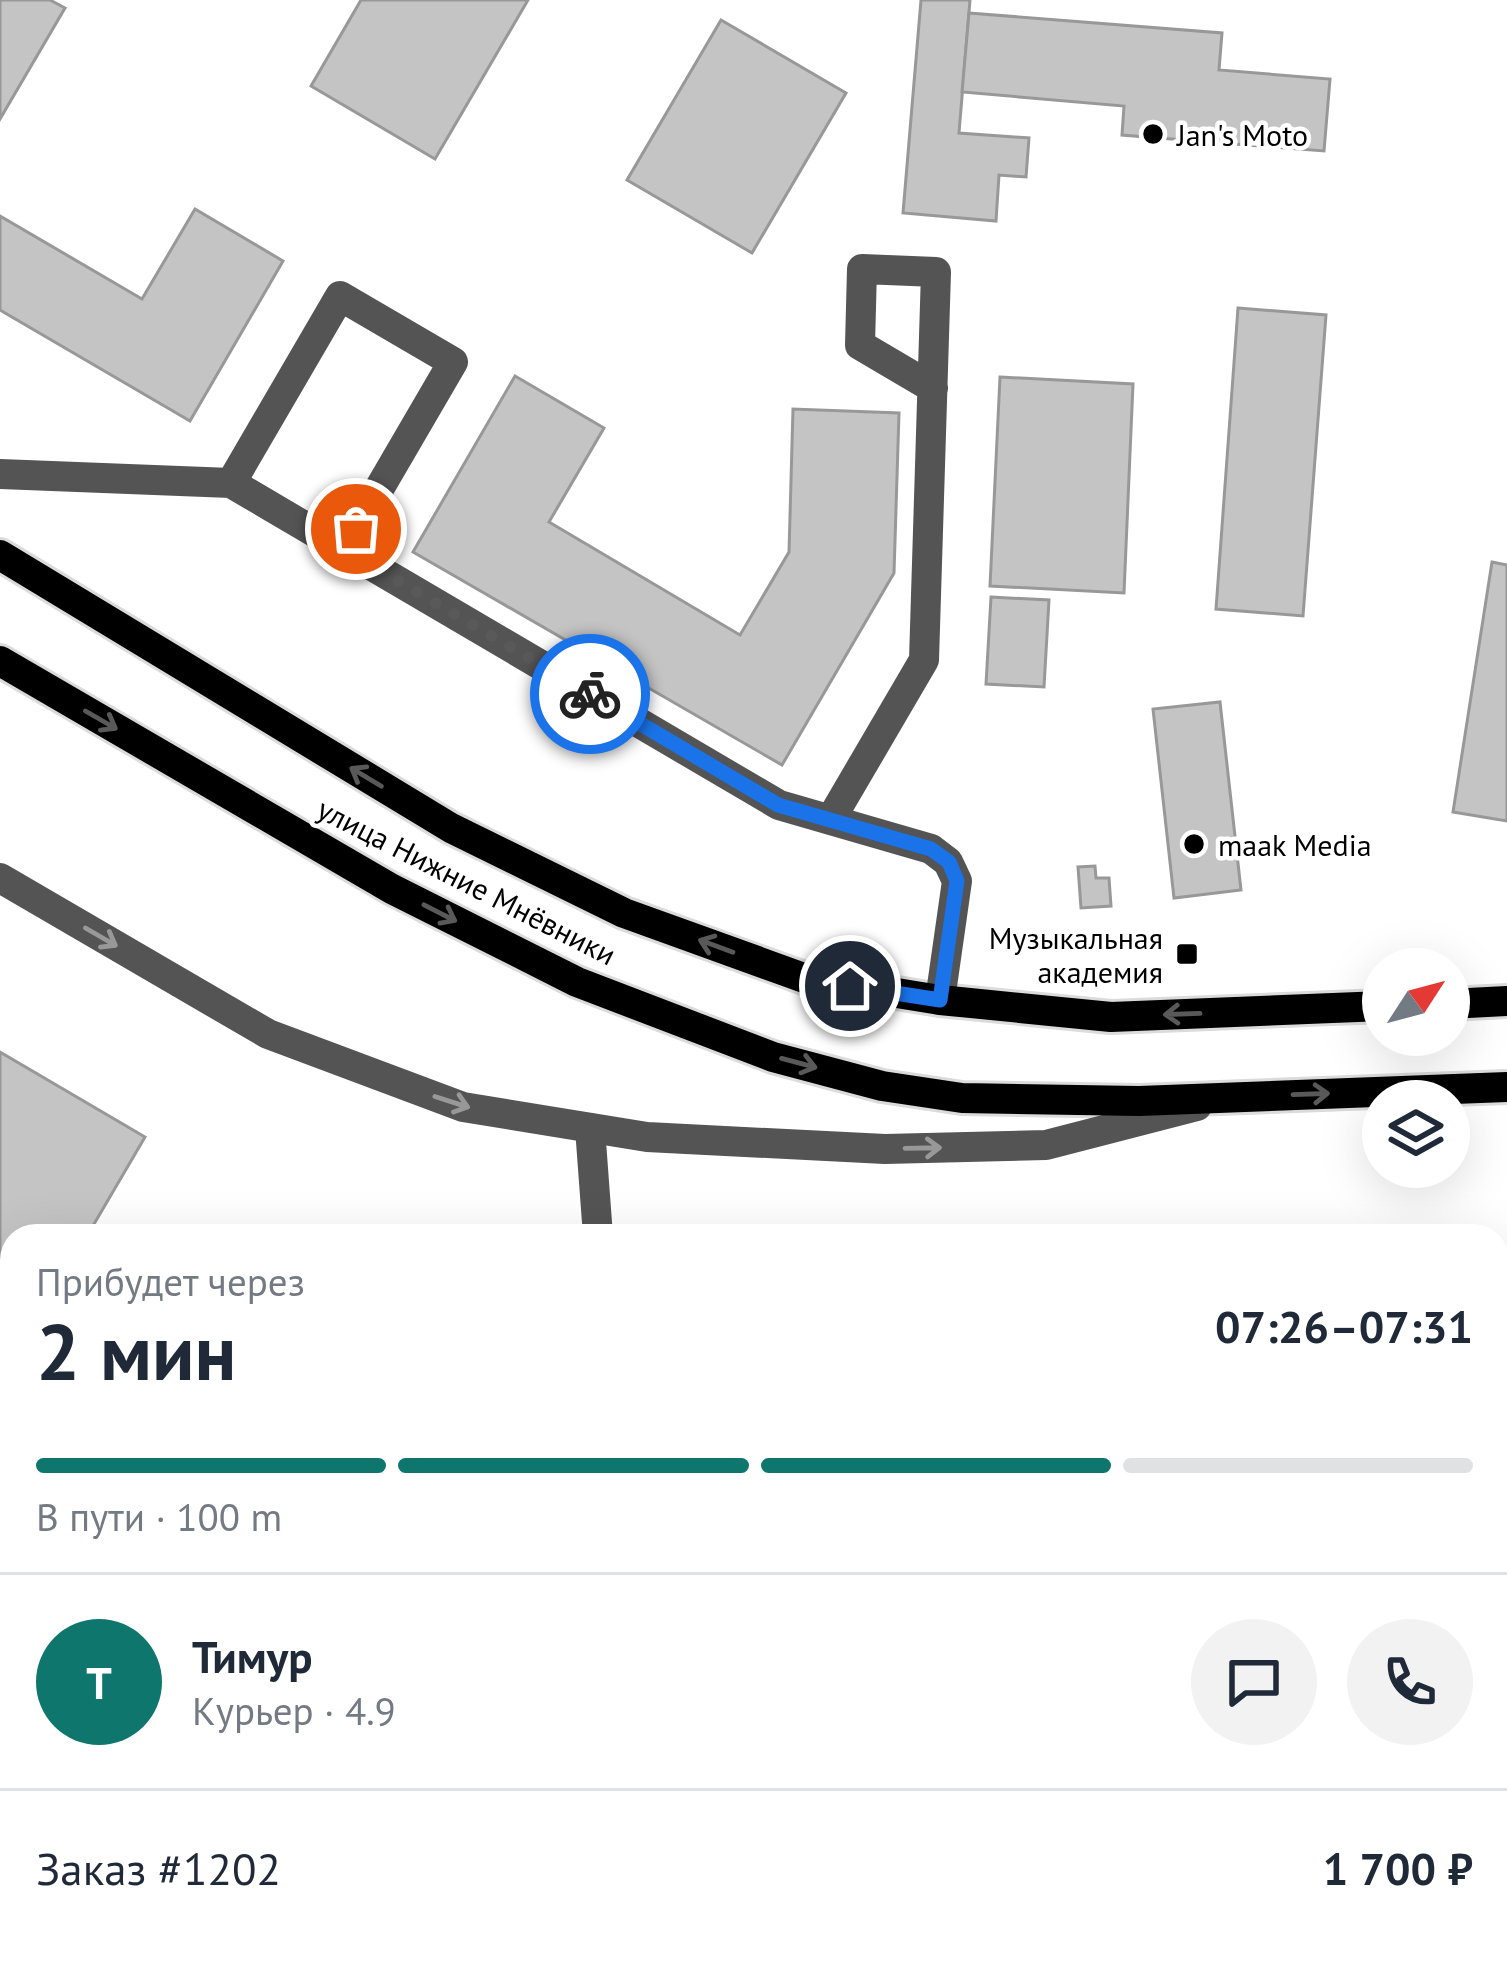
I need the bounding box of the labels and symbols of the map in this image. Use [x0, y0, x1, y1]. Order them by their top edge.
place label: Jan's Moto [1175, 115, 1308, 154]
marker: Jan's Moto [1140, 121, 1166, 147]
pin [305, 478, 407, 580]
courier [530, 634, 650, 754]
one-way arrow [83, 709, 118, 733]
one-way arrow [349, 764, 384, 788]
street label: улица Нижние Мнёвники [311, 789, 623, 973]
place label: maak Media [1218, 825, 1372, 864]
marker: maak Media [1181, 831, 1207, 857]
one-way arrow [422, 903, 457, 926]
place label: Музыкальная академия [989, 918, 1163, 991]
one-way arrow [83, 925, 118, 949]
one-way arrow [699, 934, 736, 956]
pin [799, 935, 901, 1037]
marker: Музыкальная академия [1174, 941, 1200, 967]
north arrow [1362, 948, 1470, 1056]
one-way arrow [1163, 1003, 1202, 1026]
one-way arrow [779, 1054, 817, 1076]
one-way arrow [1291, 1082, 1330, 1105]
one-way arrow [433, 1093, 471, 1115]
one-way arrow [903, 1136, 942, 1159]

